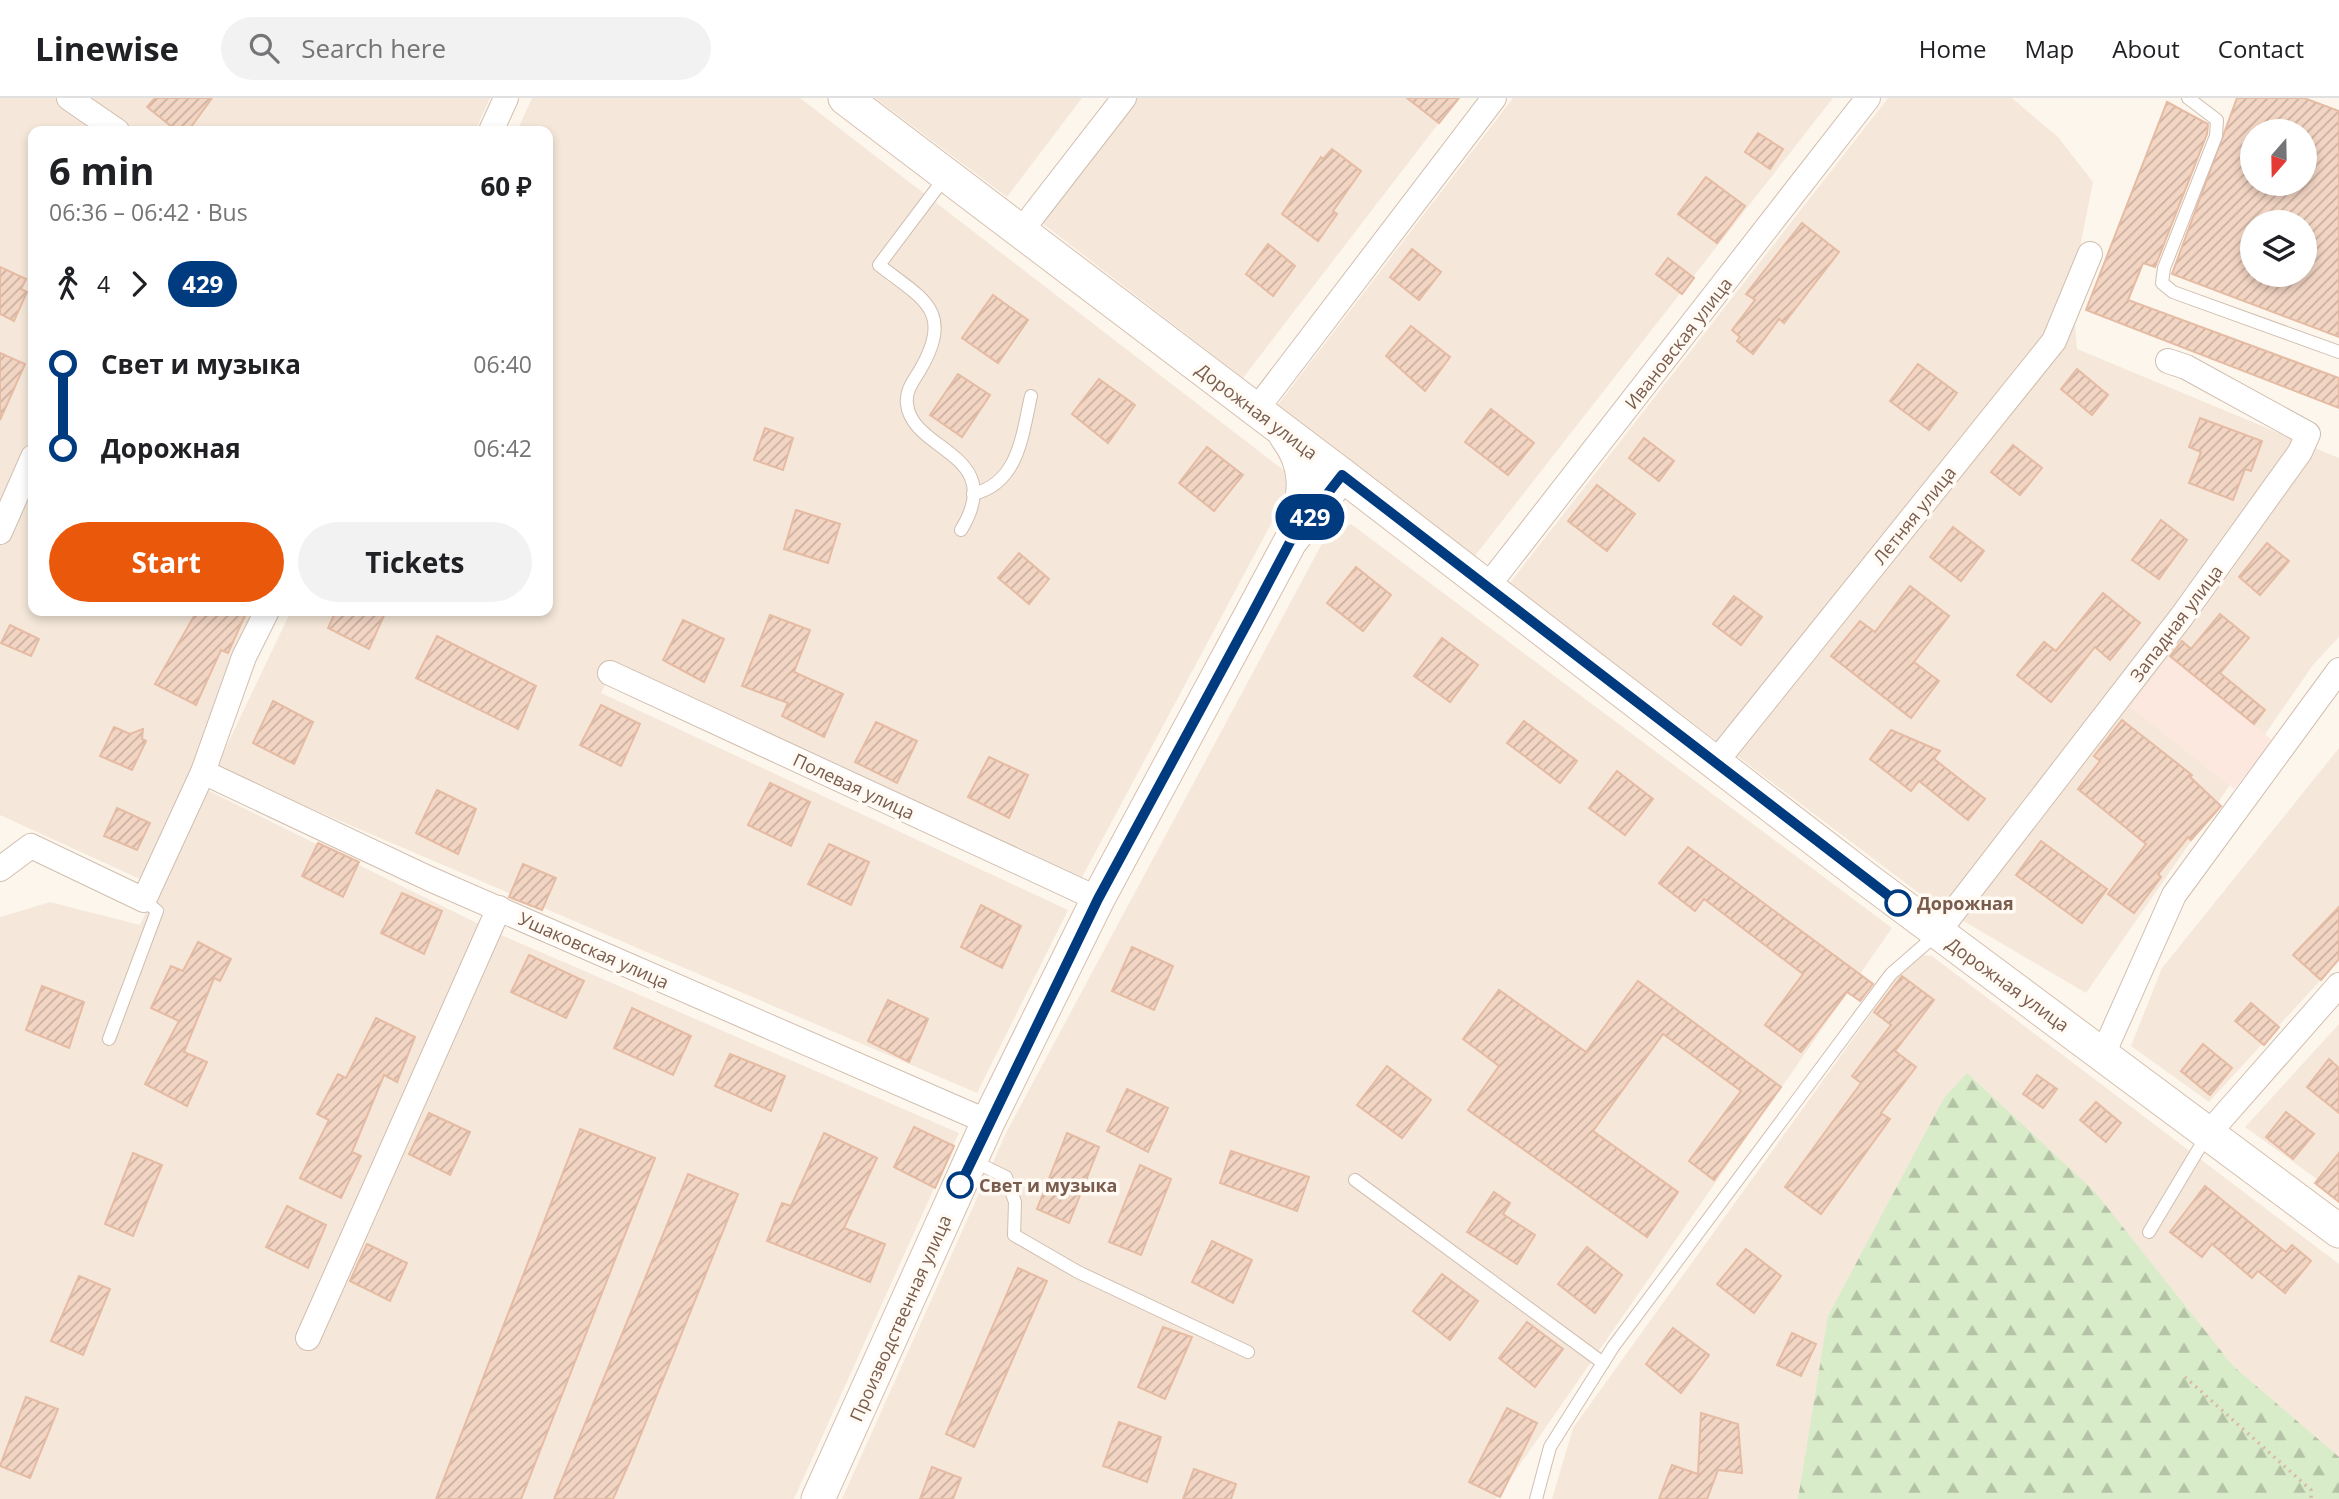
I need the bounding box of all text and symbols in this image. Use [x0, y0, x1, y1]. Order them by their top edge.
search box [221, 17, 711, 80]
text: Linewise [35, 26, 179, 71]
icon: search [245, 29, 283, 67]
text: Search here [301, 30, 446, 66]
text: Home [1919, 32, 1987, 65]
text: Map [2025, 32, 2074, 65]
text: About [2112, 32, 2180, 65]
text: Contact [2218, 32, 2304, 65]
north arrow [2240, 119, 2317, 196]
map controls [2240, 119, 2317, 287]
text: 6 min [49, 144, 154, 196]
text: 60 ₽ [480, 168, 532, 204]
text: 06:36 – 06:42 · Bus [49, 196, 248, 228]
button: layers [2240, 210, 2317, 287]
icon: walk [49, 265, 87, 303]
icon: forward [120, 265, 158, 303]
text: 429 [182, 267, 223, 300]
text: 4 [97, 268, 110, 300]
street label: Ивановская улица [1619, 272, 1737, 414]
text: Свет и музыка [101, 346, 301, 382]
text: 06:40 [473, 348, 532, 380]
street label: Дорожная улица [1191, 357, 1323, 465]
text: Дорожная [101, 430, 241, 466]
text: 06:42 [473, 432, 532, 464]
street label: Летняя улица [1867, 461, 1961, 569]
line badge: 429 [1270, 494, 1350, 540]
text: 429 [1289, 500, 1331, 533]
button: Start [49, 522, 284, 602]
button: Tickets [298, 522, 532, 602]
street label: Западная улица [2124, 560, 2228, 686]
street label: Полевая улица [789, 747, 919, 825]
marker: Дорожная [1885, 890, 1911, 916]
place label: Дорожная [1917, 891, 2014, 915]
street label: Ушаковская улица [515, 906, 673, 994]
street label: Дорожная улица [1942, 931, 2074, 1037]
marker: Свет и музыка [947, 1172, 973, 1198]
place label: Свет и музыка [979, 1173, 1117, 1197]
street label: Производственная улица [844, 1211, 956, 1425]

